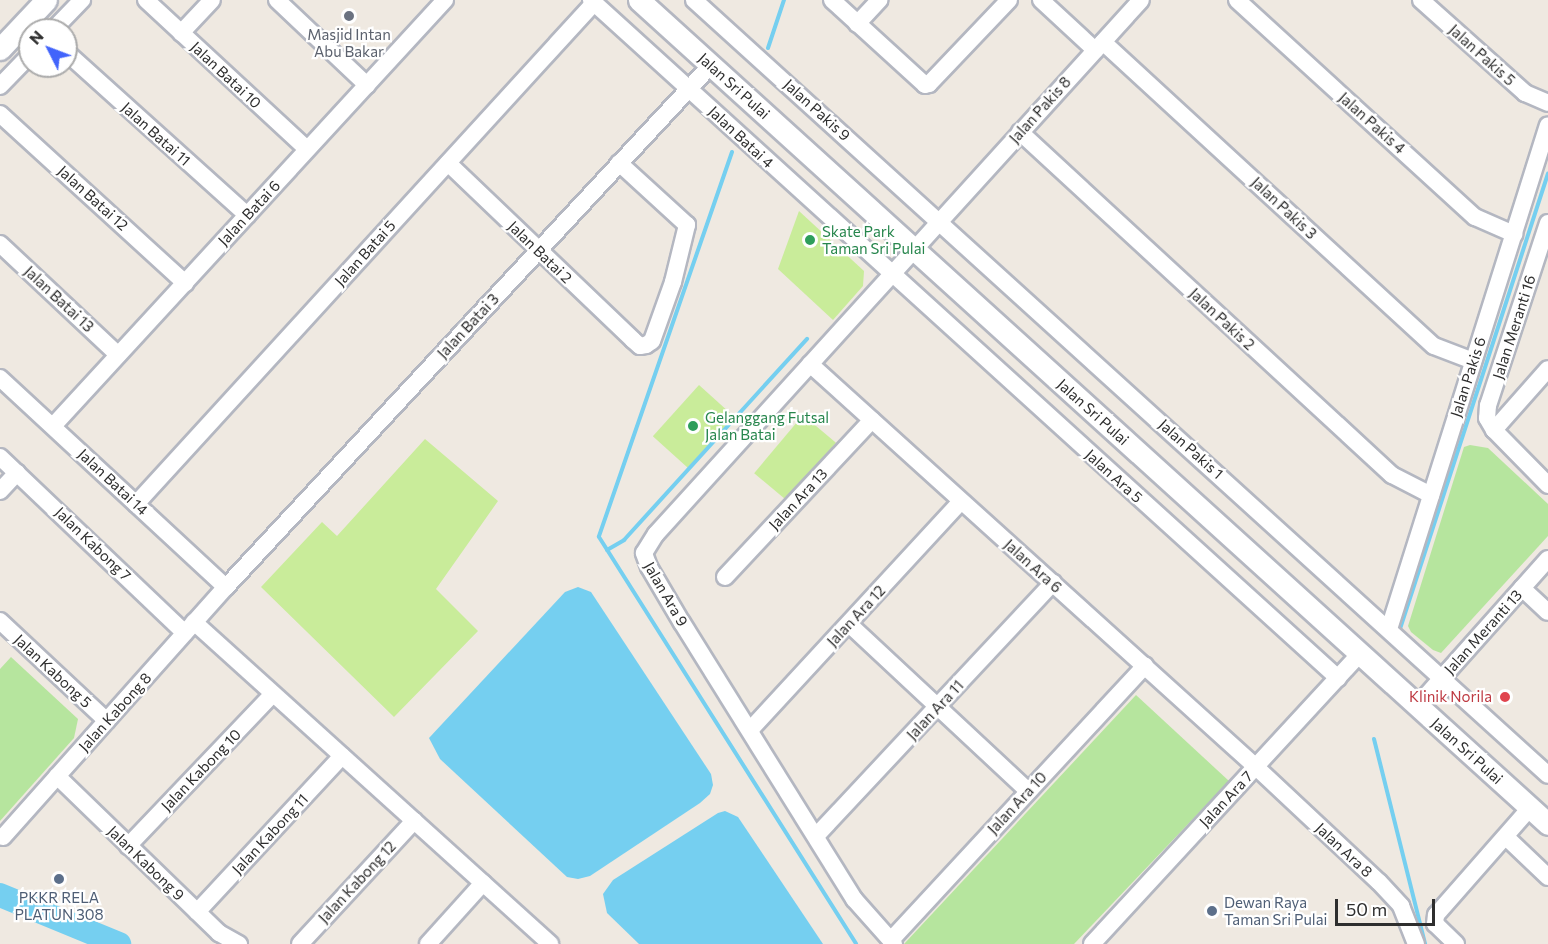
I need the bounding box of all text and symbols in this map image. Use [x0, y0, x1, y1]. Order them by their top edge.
marker: Masjid Intan Abu Bakar [342, 9, 356, 23]
north arrow [18, 18, 78, 78]
street label: Jalan Pakis 5 [1445, 21, 1519, 89]
place label: Masjid Intan Abu Bakar [307, 25, 391, 60]
text: N [25, 26, 47, 48]
street label: Jalan Batai 10 [187, 38, 265, 112]
street label: Jalan Sri Pulai [694, 49, 774, 123]
street label: Jalan Pakis 8 [1005, 73, 1075, 147]
street label: Jalan Pakis 9 [780, 75, 854, 145]
street label: Jalan Pakis 4 [1335, 88, 1409, 158]
street label: Jalan Batai 11 [118, 98, 194, 170]
street label: Jalan Batai 4 [705, 102, 777, 172]
street label: Jalan Batai 12 [54, 162, 132, 234]
street label: Jalan Pakis 3 [1248, 173, 1320, 243]
street label: Jalan Batai 6 [214, 177, 284, 249]
street label: Jalan Batai 5 [331, 216, 399, 290]
street label: Jalan Batai 2 [504, 217, 576, 287]
place label: Skate Park Taman Sri Pulai [822, 222, 925, 257]
marker: Skate Park Taman Sri Pulai [803, 233, 817, 247]
street label: Jalan Batai 13 [20, 262, 98, 336]
street label: Jalan Meranti 16 [1489, 273, 1539, 381]
street label: Jalan Pakis 2 [1186, 284, 1258, 354]
street label: Jalan Batai 3 [433, 290, 503, 362]
street label: Jalan Pakis 6 [1447, 335, 1489, 419]
street label: Jalan Sri Pulai [1053, 375, 1133, 449]
place label: Gelanggang Futsal Jalan Batai [705, 408, 829, 443]
street label: Jalan Pakis 1 [1155, 415, 1227, 483]
marker: Gelanggang Futsal Jalan Batai [686, 419, 700, 433]
street label: Jalan Batai 14 [74, 445, 152, 519]
street label: Jalan Ara 5 [1082, 446, 1146, 506]
street label: Jalan Ara 13 [765, 465, 831, 533]
street label: Jalan Kabong 7 [51, 503, 135, 585]
street label: Jalan Ara 6 [1000, 535, 1066, 597]
street label: Jalan Ara 9 [640, 559, 692, 629]
street label: Jalan Ara 12 [823, 582, 889, 650]
street label: Jalan Meranti 13 [1440, 586, 1526, 678]
street label: Jalan Kabong 5 [11, 631, 95, 711]
street label: Jalan Kabong 8 [75, 669, 155, 755]
street label: Jalan Ara 11 [903, 676, 967, 744]
place label: Klinik Norila [1409, 688, 1492, 706]
marker: Klinik Norila [1496, 688, 1514, 706]
street label: Jalan Sri Pulai [1427, 714, 1507, 788]
street label: Jalan Kabong 10 [157, 725, 245, 815]
street label: Jalan Ara 7 [1195, 767, 1257, 831]
street label: Jalan Ara 10 [984, 768, 1050, 838]
street label: Jalan Kabong 11 [228, 790, 312, 878]
street label: Jalan Ara 8 [1312, 819, 1376, 881]
street label: Jalan Kabong 9 [104, 822, 188, 904]
street label: Jalan Kabong 12 [314, 837, 400, 927]
marker: PKKR RELA PLATUN 308 [52, 872, 66, 886]
scale bar [1338, 887, 1438, 925]
place label: PKKR RELA PLATUN 308 [14, 888, 104, 923]
place label: Dewan Raya Taman Sri Pulai [1224, 893, 1327, 928]
text: 50 m [1346, 898, 1387, 920]
marker: Dewan Raya Taman Sri Pulai [1205, 904, 1219, 918]

